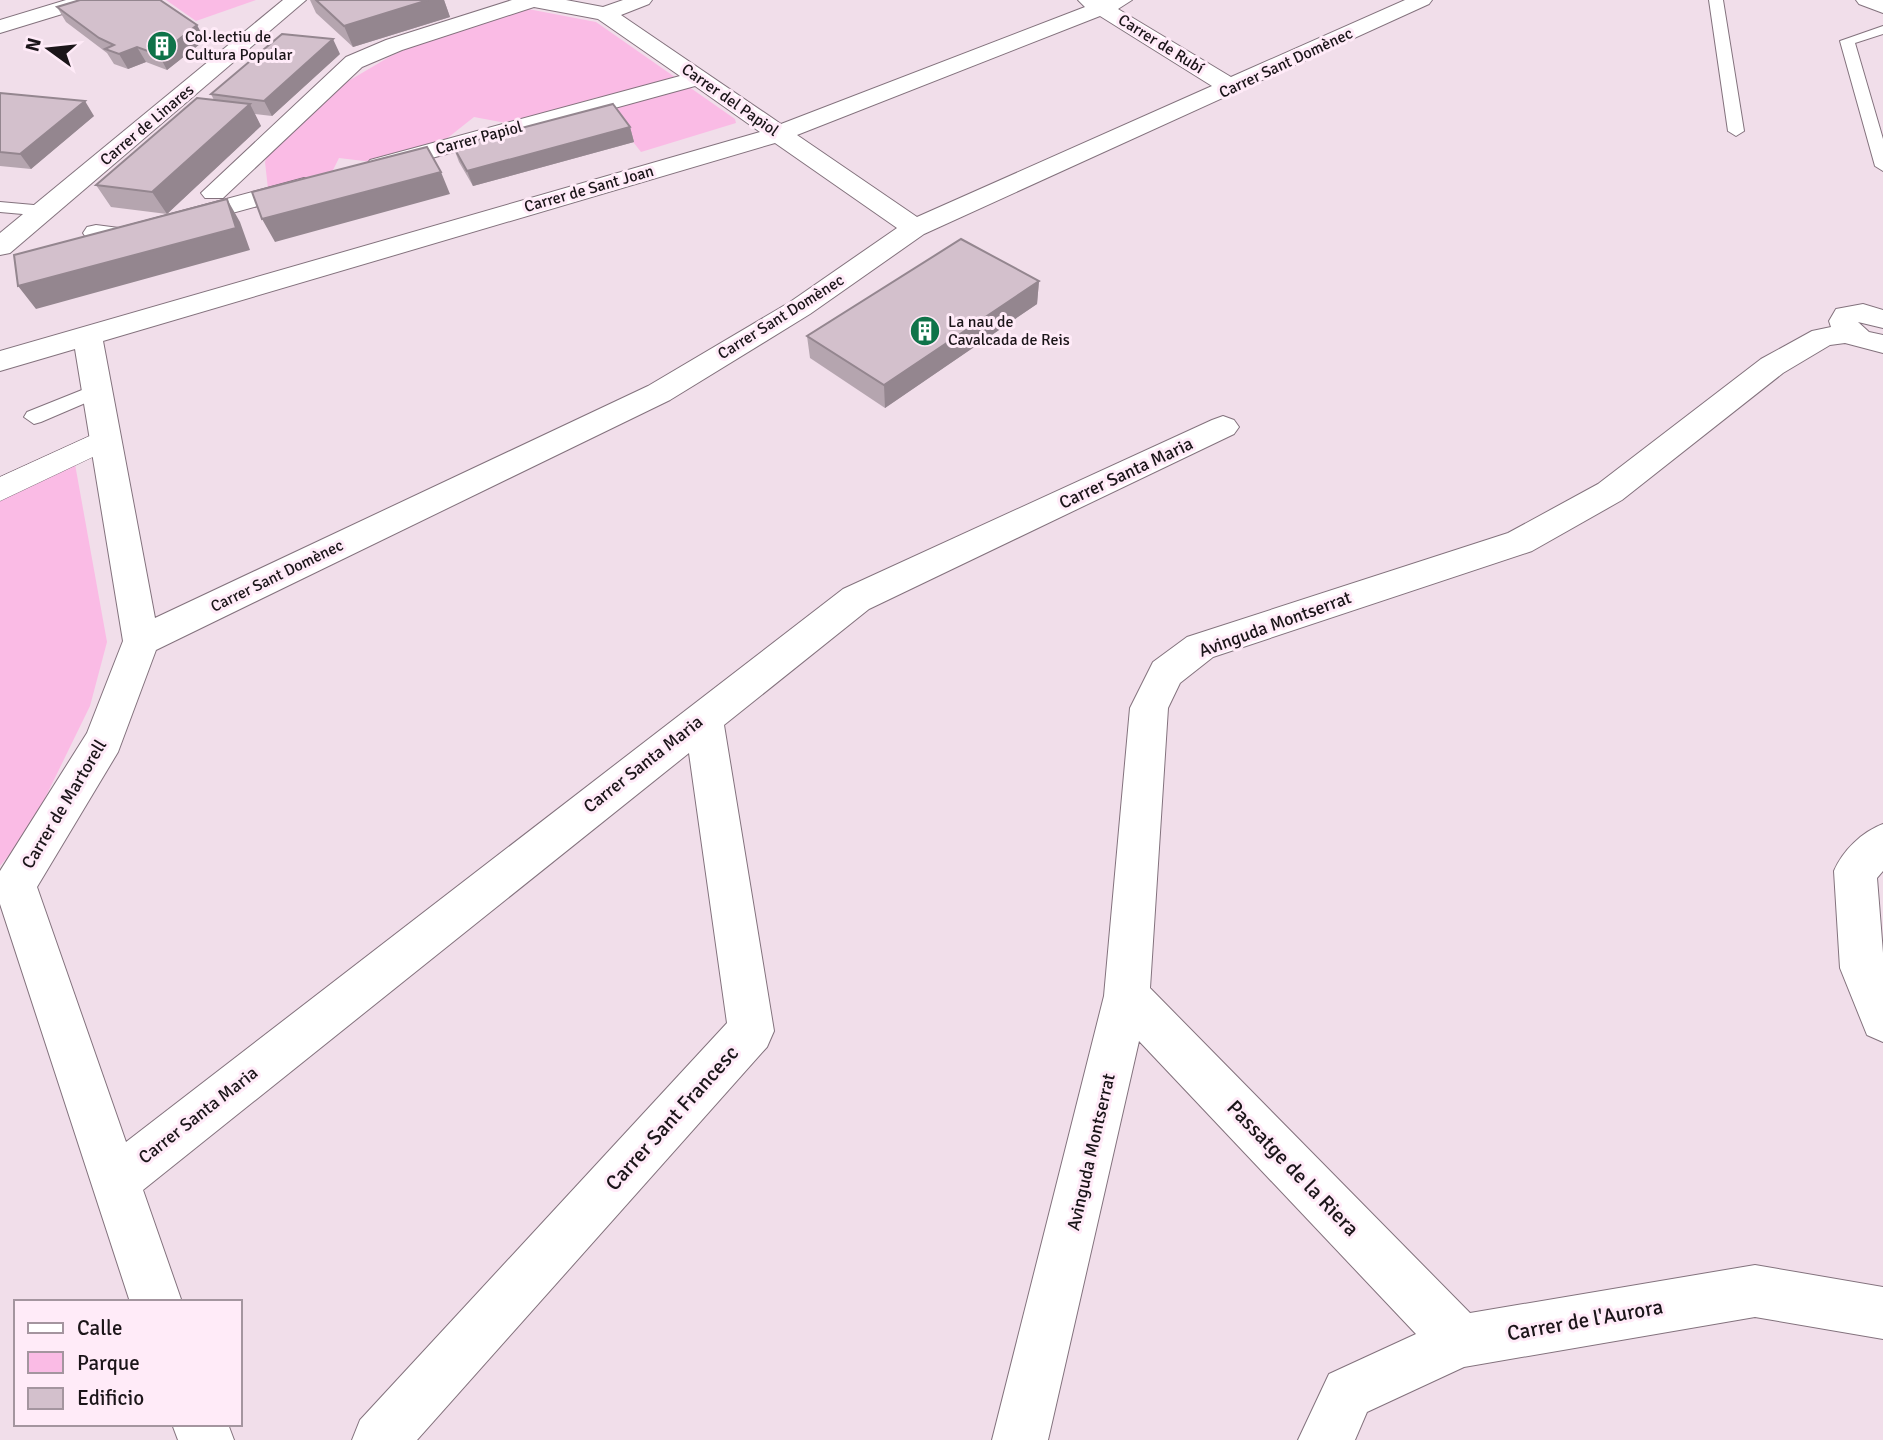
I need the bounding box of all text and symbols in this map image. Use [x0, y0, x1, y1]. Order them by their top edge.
street label: Carrer de Rubí [1114, 10, 1208, 79]
north arrow [14, 14, 84, 84]
street label: Carrer Sant Domènec [1216, 23, 1356, 103]
place label: Col·lectiu de Cultura Popular [185, 27, 293, 65]
building icon: Col·lectiu de Cultura Popular [145, 29, 179, 63]
text: N [20, 35, 47, 54]
street label: Carrer del Papiol [678, 59, 783, 141]
street label: Carrer de Linares [96, 80, 198, 170]
street label: Carrer Papiol [433, 117, 525, 159]
street label: Carrer de Sant Joan [522, 161, 656, 217]
street label: Carrer Sant Domènec [714, 270, 848, 364]
place label: La nau de Cavalcada de Reis [948, 312, 1070, 350]
building icon: La nau de Cavalcada de Reis [908, 314, 942, 348]
street label: Carrer Santa Maria [1056, 432, 1196, 514]
street label: Carrer Sant Domènec [207, 535, 347, 617]
street label: Avinguda Montserrat [1196, 586, 1354, 662]
street label: Carrer Santa Maria [579, 711, 707, 817]
street label: Carrer de Martorell [17, 735, 111, 873]
street label: Carrer Sant Francesc [600, 1040, 744, 1196]
street label: Carrer Santa Maria [134, 1062, 262, 1168]
street label: Avinguda Montserrat [1062, 1071, 1120, 1233]
street label: Passatge de la Riera [1221, 1095, 1365, 1241]
street label: Carrer de l'Aurora [1505, 1293, 1665, 1347]
legend [14, 1300, 242, 1426]
text: Calle [77, 1315, 123, 1341]
text: Parque [77, 1350, 140, 1376]
text: Edificio [77, 1385, 144, 1411]

